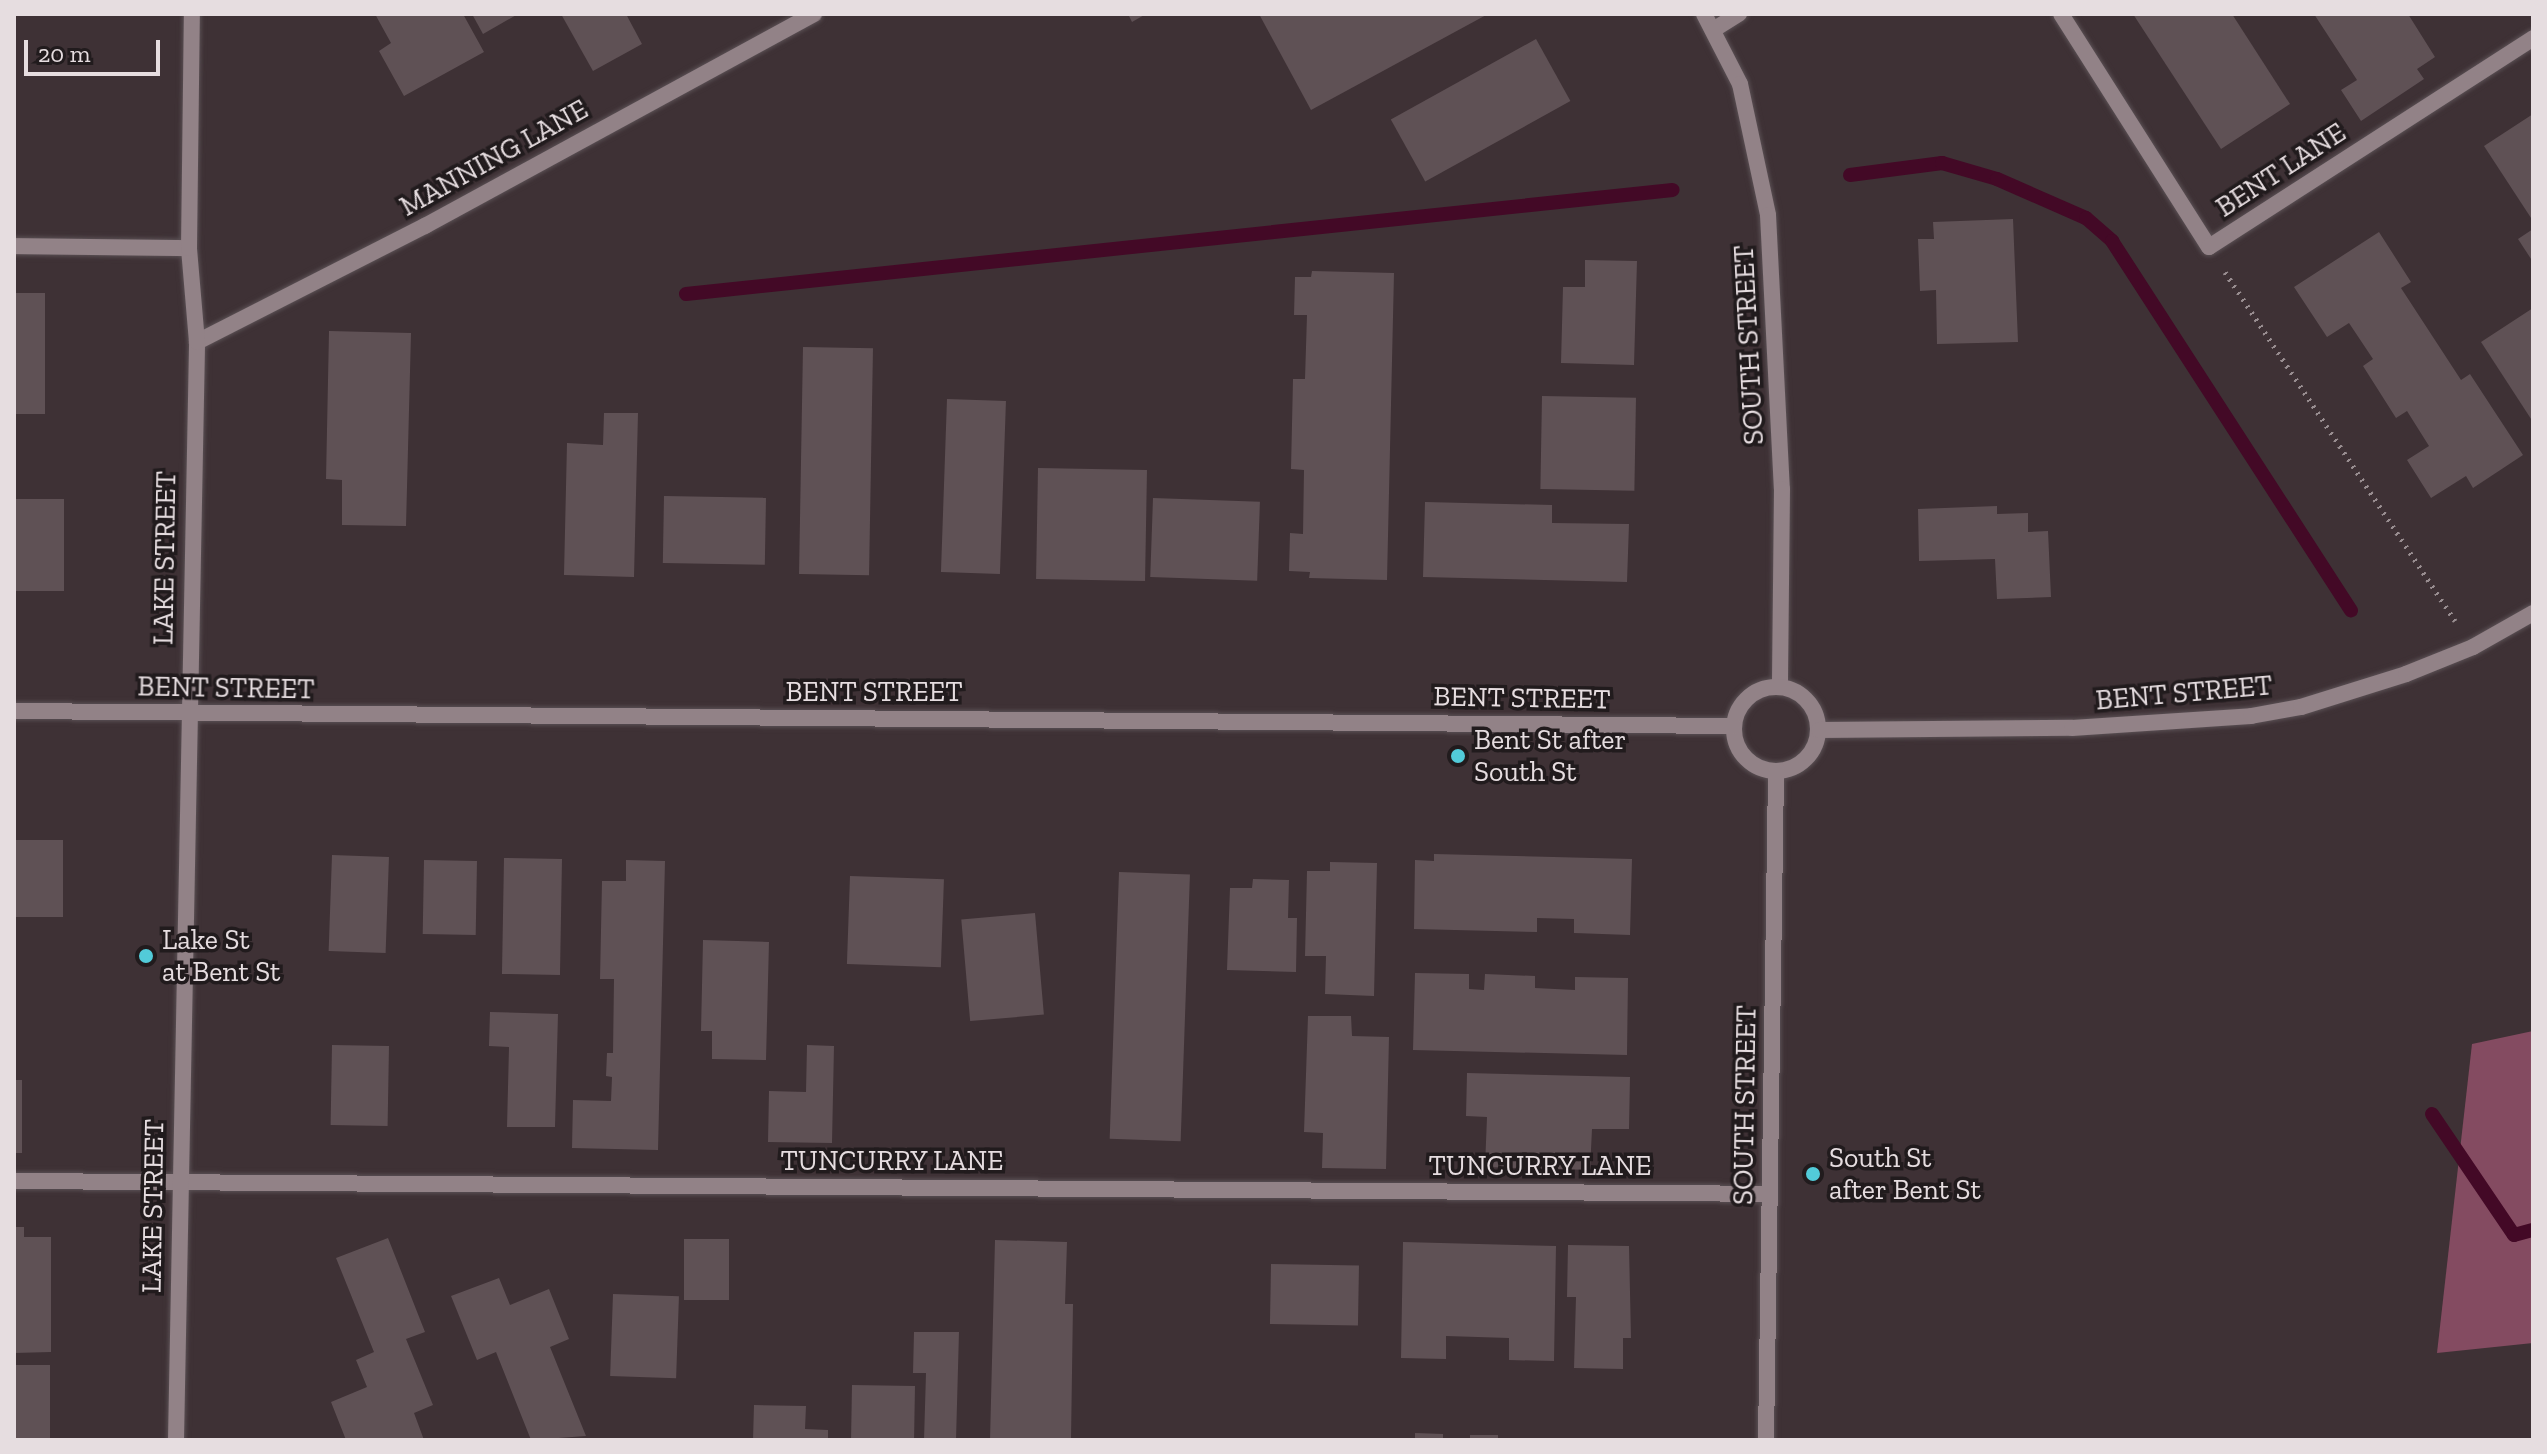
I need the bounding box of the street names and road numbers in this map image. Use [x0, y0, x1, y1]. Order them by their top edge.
street label: MANNING LANE [394, 92, 594, 224]
street label: BENT LANE [2210, 116, 2352, 224]
street label: SOUTH STREET [1727, 244, 1771, 446]
street label: LAKE STREET [147, 471, 183, 645]
street label: BENT STREET [2094, 669, 2274, 717]
street label: BENT STREET [137, 670, 315, 706]
street label: BENT STREET [785, 675, 963, 709]
street label: BENT STREET [1433, 680, 1611, 716]
street label: SOUTH STREET [1726, 1005, 1764, 1205]
street label: LAKE STREET [135, 1119, 171, 1293]
street label: TUNCURRY LANE [780, 1144, 1004, 1178]
street label: TUNCURRY LANE [1428, 1149, 1652, 1183]

